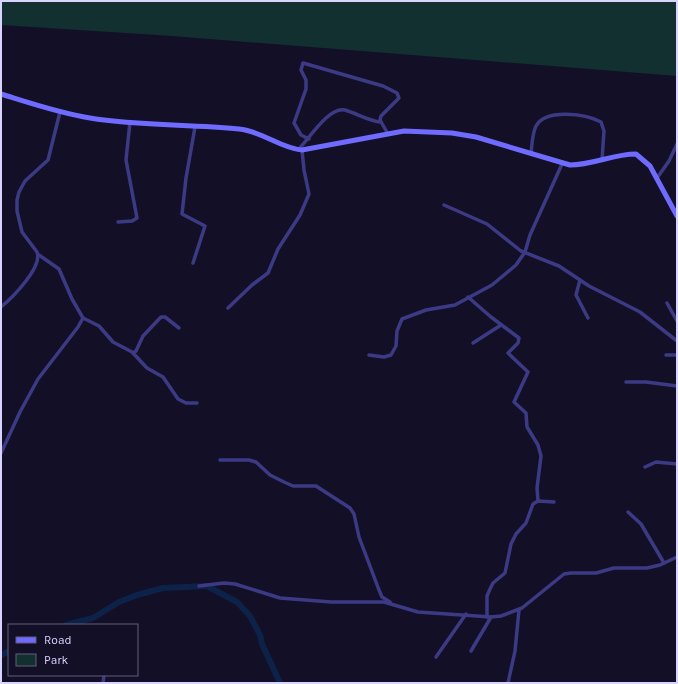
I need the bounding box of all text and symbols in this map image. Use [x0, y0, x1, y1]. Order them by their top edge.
legend [8, 624, 138, 676]
text: Road [44, 633, 72, 647]
text: Park [44, 653, 69, 667]

